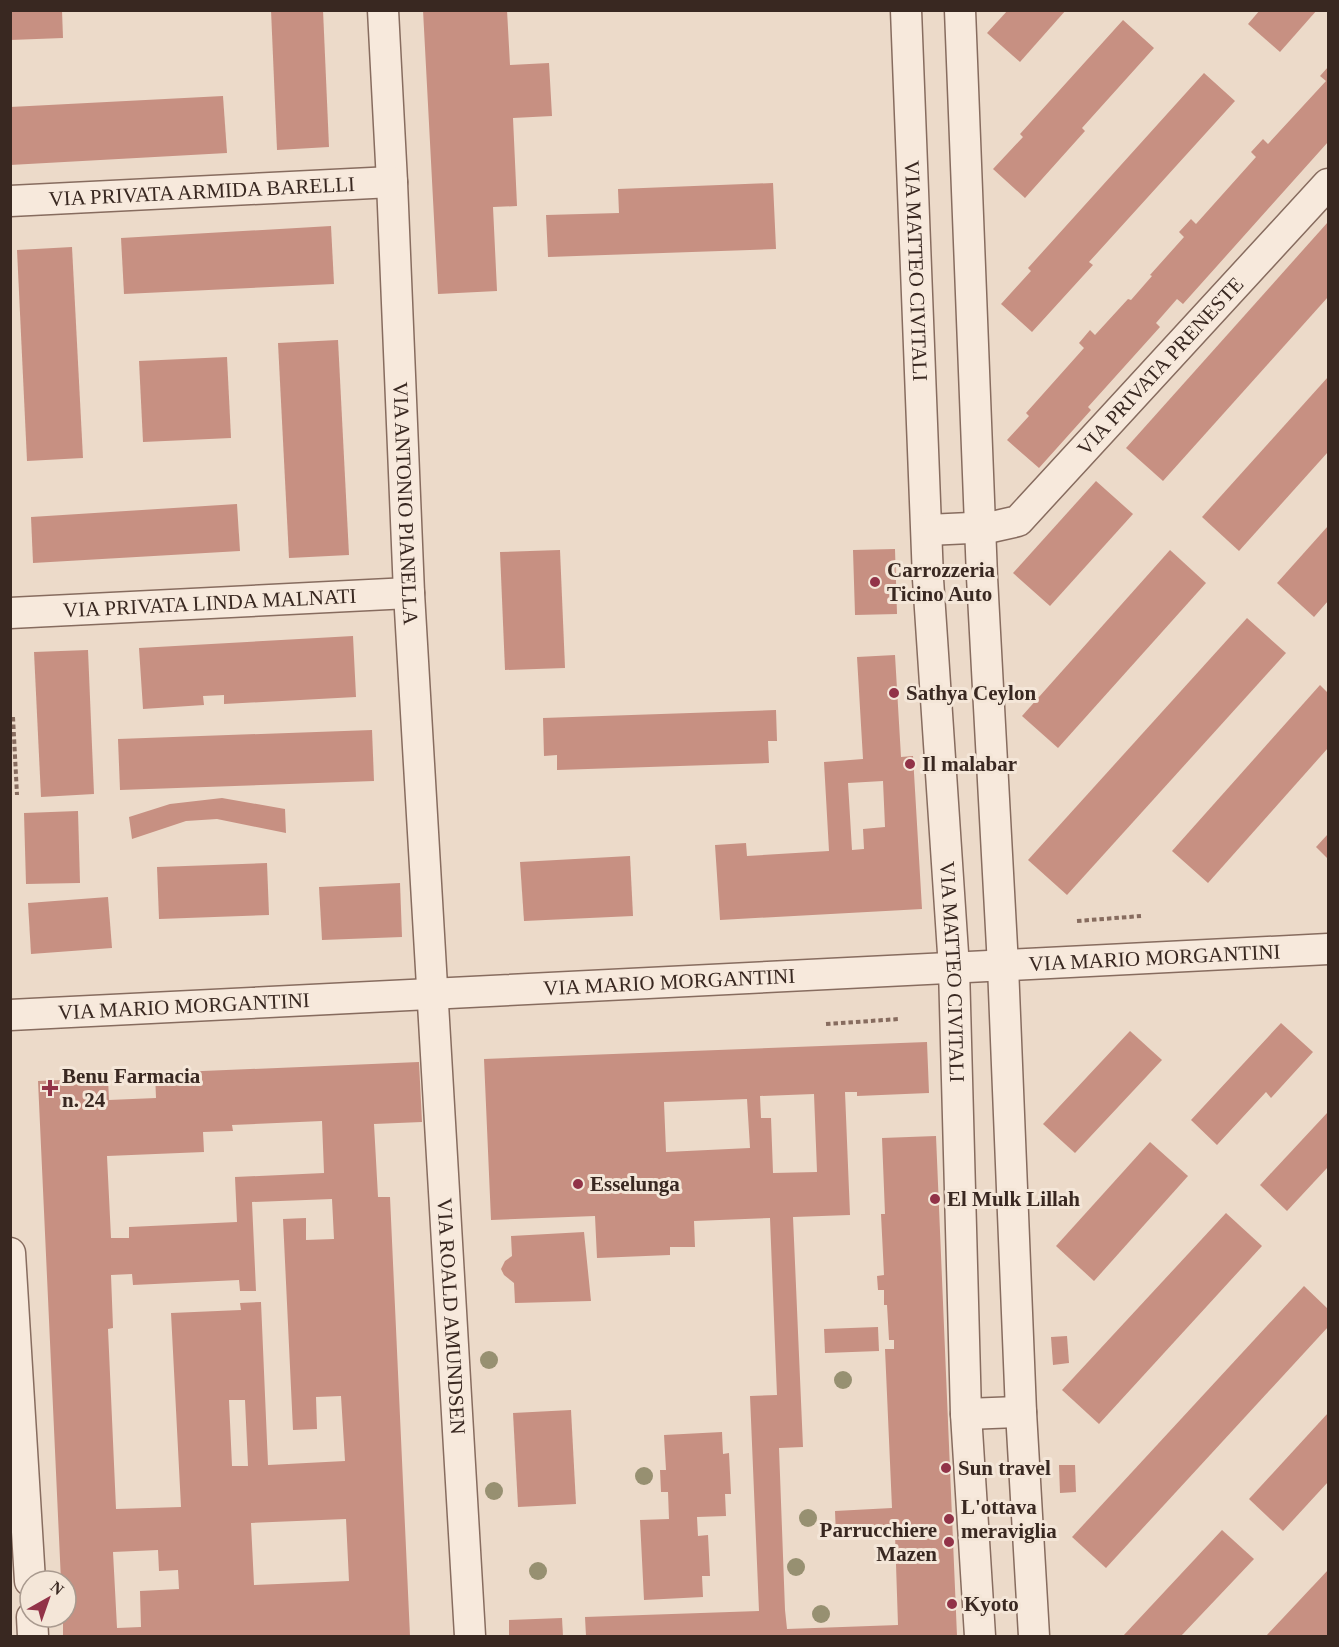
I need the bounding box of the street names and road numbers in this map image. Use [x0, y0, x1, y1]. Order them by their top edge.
street label: VIA MATTEO CIVITALI [900, 160, 932, 382]
street label: VIA PRIVATA ARMIDA BARELLI [48, 172, 356, 211]
street label: VIA PRIVATA PRENESTE [1072, 272, 1248, 460]
street label: VIA ANTONIO PIANELLA [388, 381, 423, 627]
street label: VIA PRIVATA LINDA MALNATI [62, 584, 357, 622]
street label: VIA MATTEO CIVITALI [935, 861, 969, 1083]
street label: VIA MARIO MORGANTINI [1028, 939, 1281, 976]
street label: VIA MARIO MORGANTINI [543, 964, 796, 1000]
street label: VIA MARIO MORGANTINI [57, 988, 310, 1025]
street label: VIA ROALD AMUNDSEN [432, 1197, 470, 1435]

